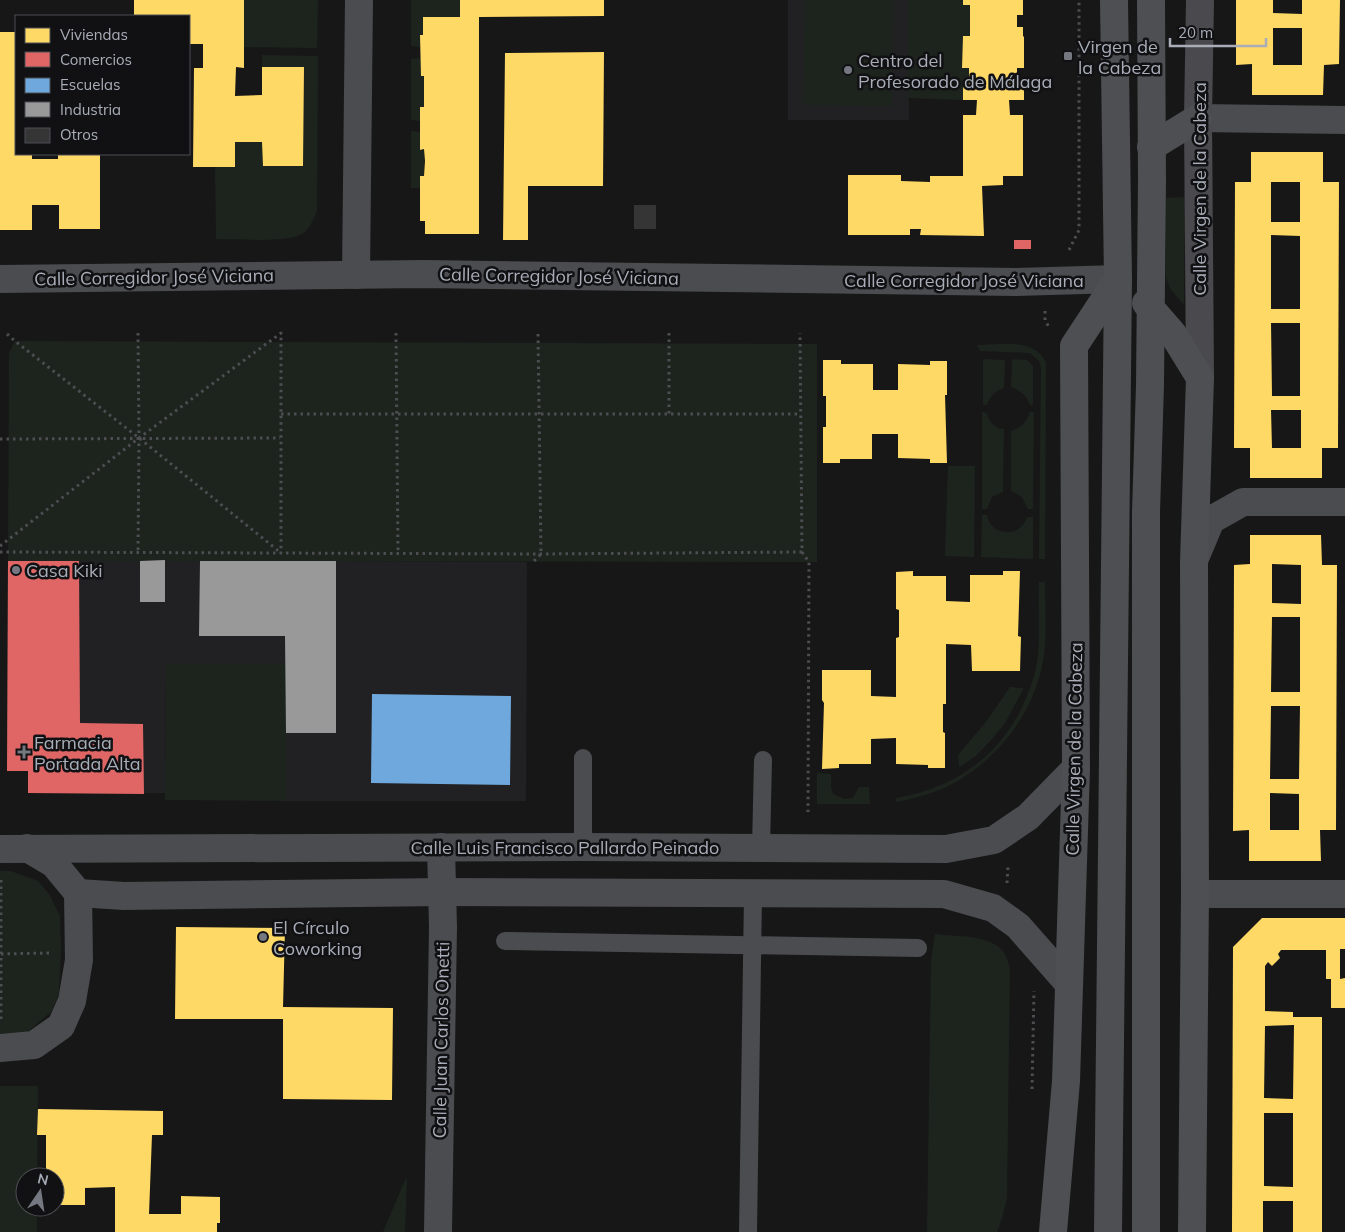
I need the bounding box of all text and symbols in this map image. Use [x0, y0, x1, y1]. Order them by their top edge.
legend [15, 15, 190, 155]
scale bar [1170, 15, 1266, 47]
text: 20 m [1178, 23, 1213, 42]
text: Viviendas [60, 25, 128, 44]
place label: Virgen de la Cabeza [1078, 35, 1161, 79]
place label: Centro del Profesorado de Málaga [858, 49, 1052, 93]
text: Comercios [60, 50, 132, 69]
marker: Virgen de la Cabeza [1062, 50, 1074, 62]
marker: Centro del Profesorado de Málaga [842, 64, 854, 76]
text: Escuelas [60, 75, 120, 94]
street label: Calle Virgen de la Cabeza [1188, 82, 1211, 296]
text: Industria [60, 100, 121, 119]
text: Otros [60, 125, 98, 144]
street label: Calle Corregidor José Viciana [439, 262, 679, 290]
street label: Calle Corregidor José Viciana [34, 263, 274, 291]
street label: Calle Corregidor José Viciana [844, 269, 1084, 292]
place label: Casa Kiki [26, 559, 103, 582]
marker: Casa Kiki [10, 564, 22, 576]
street label: Calle Virgen de la Cabeza [1061, 642, 1087, 856]
place label: Farmacia Portada Alta [34, 731, 141, 775]
marker: Farmacia Portada Alta [18, 746, 30, 758]
street label: Calle Luis Francisco Pallardo Peinado [411, 836, 719, 859]
place label: El Círculo Coworking [273, 916, 362, 960]
marker: El Círculo Coworking [257, 931, 269, 943]
street label: Calle Juan Carlos Onetti [428, 941, 454, 1139]
north arrow [15, 1167, 65, 1217]
text: N [36, 1169, 50, 1189]

